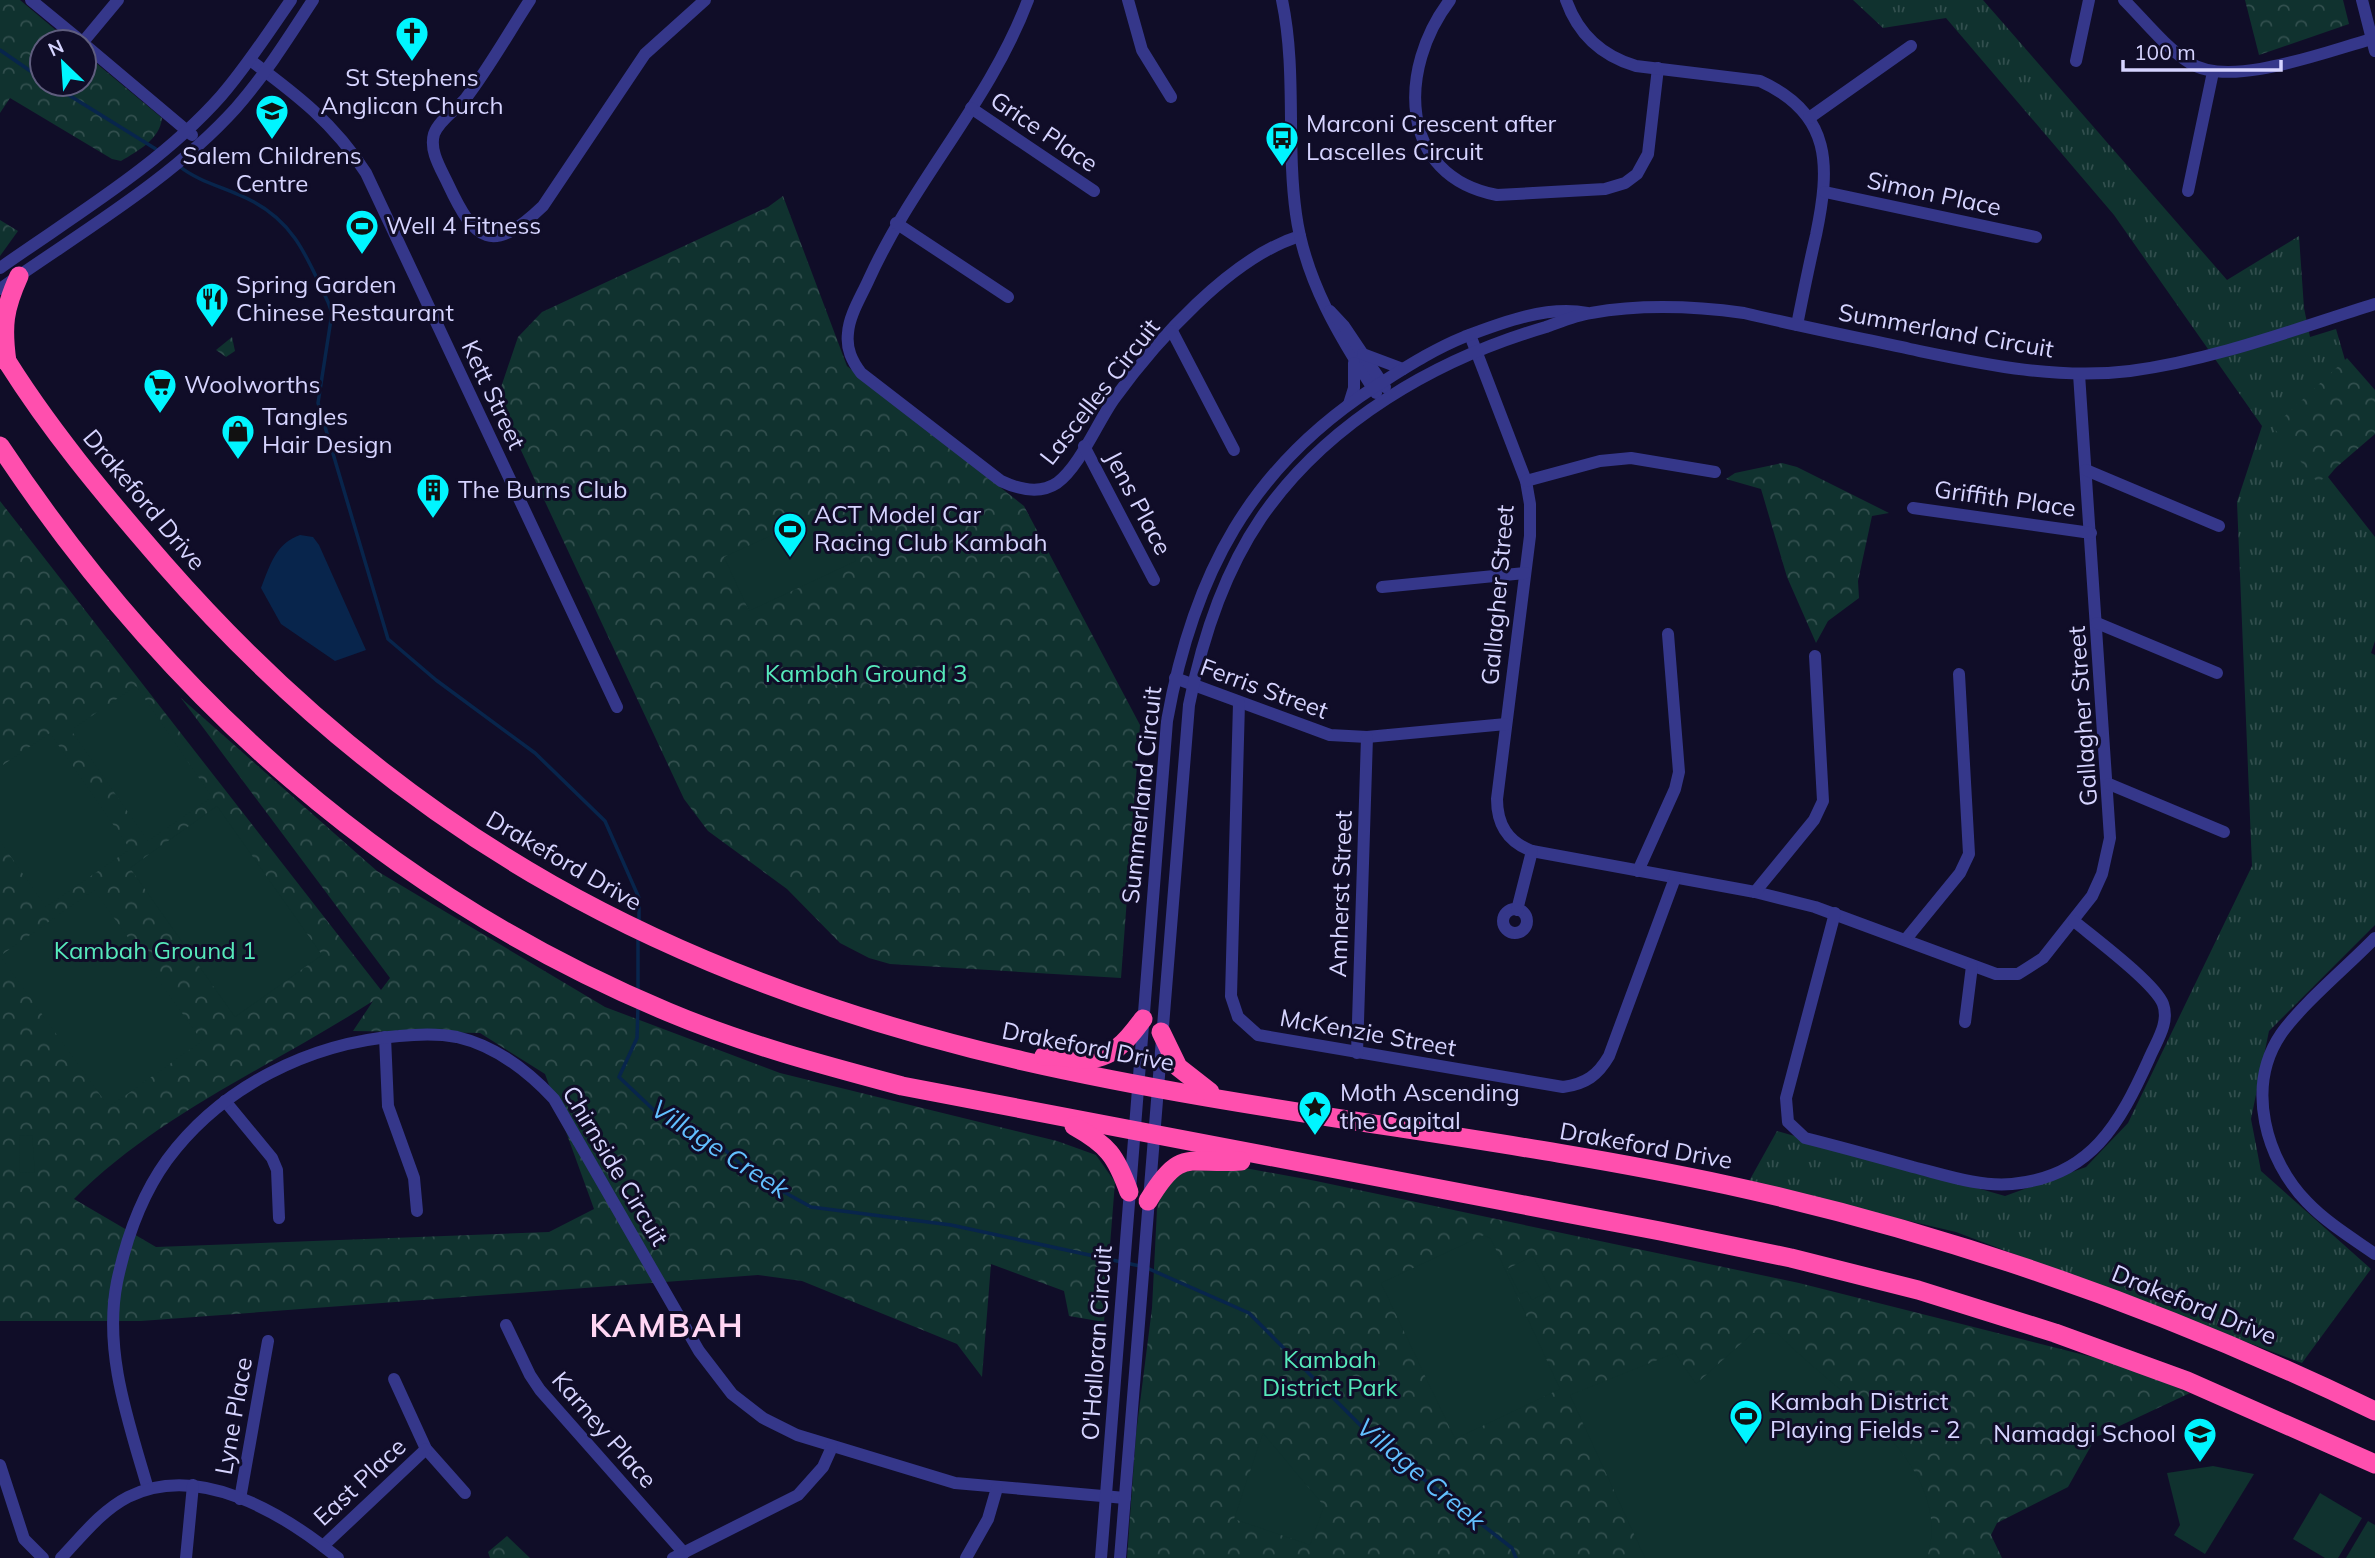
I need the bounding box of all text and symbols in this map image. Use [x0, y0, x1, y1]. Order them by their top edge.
church icon: St Stephens Anglican Church [393, 14, 431, 63]
north arrow [28, 28, 98, 98]
scale bar [2123, 28, 2280, 72]
text: N [44, 34, 67, 62]
text: 100 m [2134, 39, 2196, 65]
place label: St Stephens Anglican Church [321, 62, 503, 120]
street label: Grice Place [985, 84, 1104, 178]
school or university icon: Salem Childrens Centre [253, 92, 291, 141]
place label: Marconi Crescent after Lascelles Circuit [1306, 108, 1557, 166]
bus stop icon: Marconi Crescent after Lascelles Circuit [1263, 119, 1301, 168]
place label: Salem Childrens Centre [182, 140, 362, 198]
street label: Simon Place [1864, 164, 2004, 222]
sports icon: Well 4 Fitness [343, 207, 381, 256]
place label: Well 4 Fitness [386, 210, 541, 240]
place label: Spring Garden Chinese Restaurant [236, 269, 454, 327]
restaurant icon: Spring Garden Chinese Restaurant [193, 280, 231, 329]
street label: Summerland Circuit [1836, 296, 2056, 364]
street label: Lascelles Circuit [1033, 312, 1166, 470]
street label: Kett Street [456, 335, 532, 454]
supermarket icon: Woolworths [141, 366, 179, 415]
place label: Woolworths [184, 369, 321, 399]
place label: Tangles Hair Design [262, 401, 393, 459]
shop icon: Tangles Hair Design [219, 412, 257, 461]
street label: Drakeford Drive [77, 423, 212, 576]
street label: Jens Place [1099, 445, 1179, 560]
building icon: The Burns Club [414, 471, 452, 520]
street label: Griffith Place [1932, 473, 2078, 523]
place label: The Burns Club [458, 474, 627, 504]
place label: ACT Model Car Racing Club Kambah [814, 499, 1048, 557]
street label: Gallagher Street [1474, 504, 1520, 686]
sports icon: ACT Model Car Racing Club Kambah [771, 510, 809, 559]
street label: Gallagher Street [2061, 625, 2103, 807]
street label: Ferris Street [1196, 651, 1332, 725]
park label: Kambah Ground 3 [765, 658, 967, 688]
street label: Summerland Circuit [1115, 685, 1167, 905]
street label: Drakeford Drive [481, 803, 648, 917]
street label: Amherst Street [1322, 810, 1358, 978]
park label: Kambah Ground 1 [54, 935, 256, 965]
street label: McKenzie Street [1278, 1002, 1459, 1062]
street label: Drakeford Drive [1000, 1015, 1177, 1077]
place label: Moth Ascending the Capital [1340, 1077, 1520, 1135]
street label: Chirnside Circuit [556, 1080, 675, 1251]
place icon: Moth Ascending the Capital [1296, 1088, 1334, 1137]
water label: Village Creek [645, 1092, 796, 1206]
street label: Drakeford Drive [1558, 1115, 1735, 1175]
street label: O'Halloran Circuit [1074, 1244, 1118, 1442]
street label: Drakeford Drive [2108, 1257, 2281, 1351]
district label: KAMBAH [589, 1305, 745, 1345]
park label: Kambah District Park [1262, 1344, 1398, 1402]
street label: Lyne Place [208, 1355, 258, 1477]
street label: Karney Place [546, 1365, 664, 1494]
place label: Kambah District Playing Fields - 2 [1770, 1386, 1960, 1444]
sports icon: Kambah District Playing Fields - 2 [1727, 1397, 1765, 1446]
water label: Village Creek [1350, 1410, 1493, 1537]
school or university icon: Namadgi School [2181, 1415, 2219, 1464]
place label: Namadgi School [1993, 1418, 2176, 1448]
street label: East Place [307, 1431, 412, 1532]

